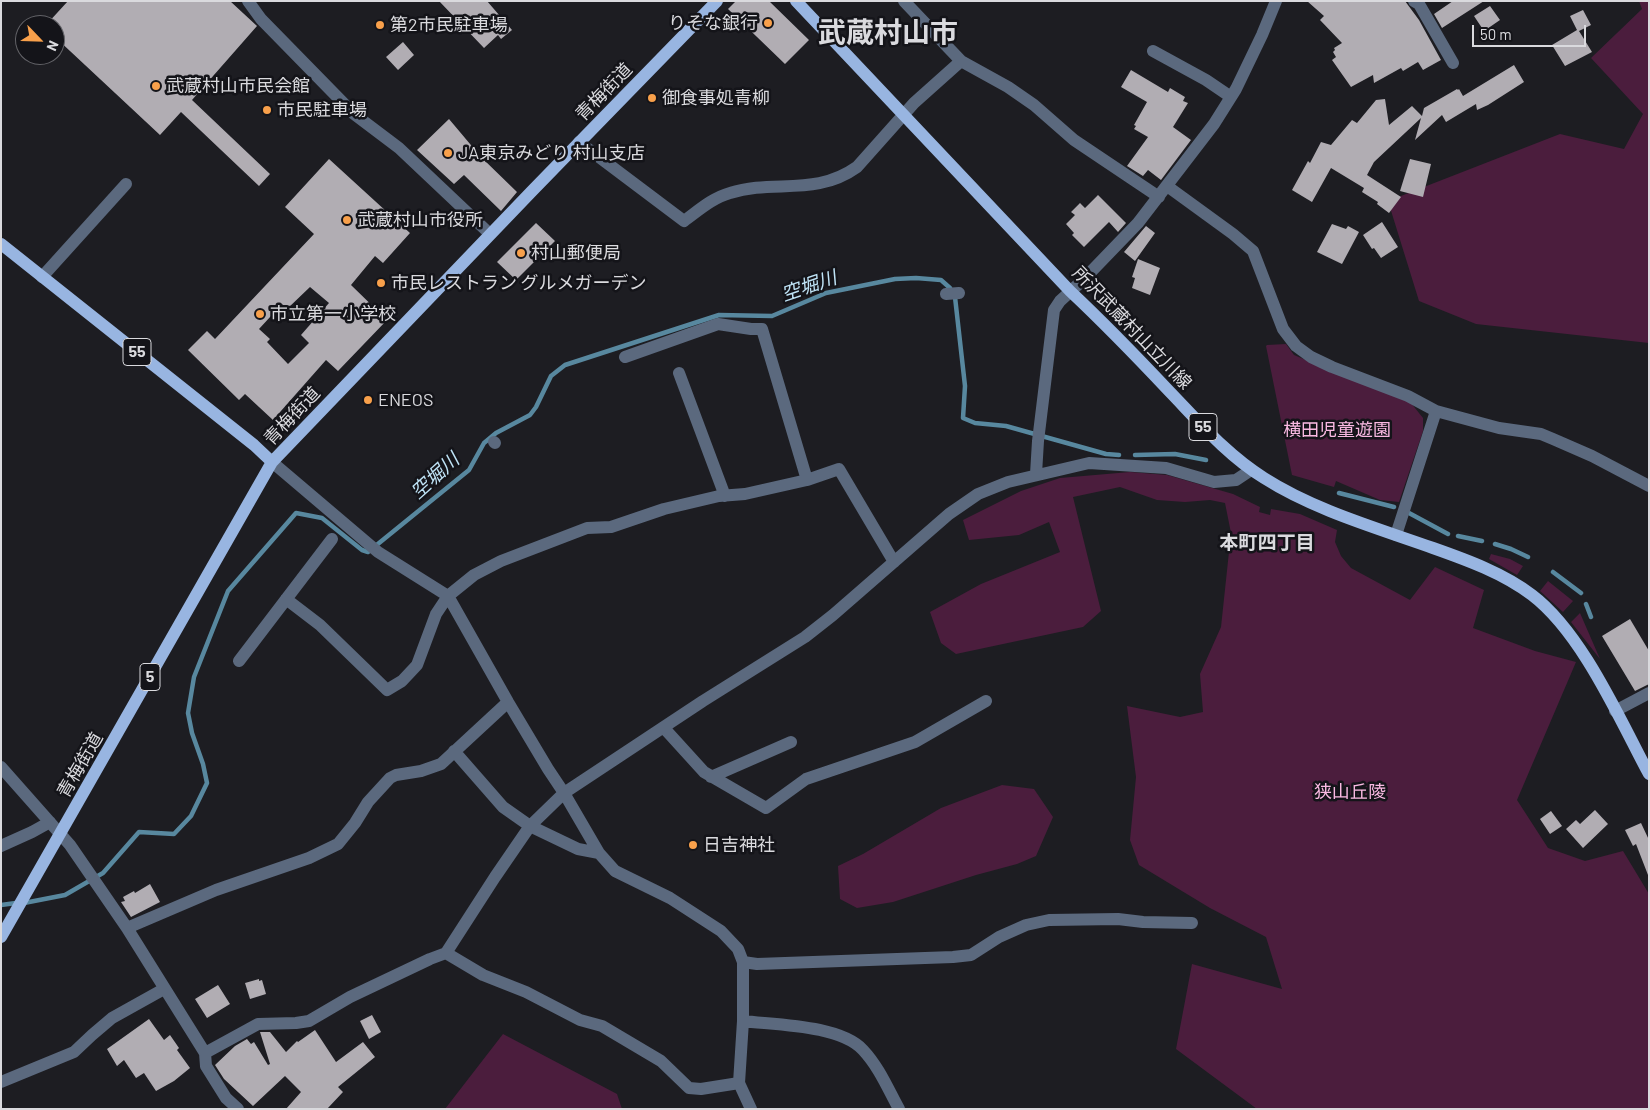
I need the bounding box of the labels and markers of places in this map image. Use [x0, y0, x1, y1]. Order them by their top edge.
place label: りそな銀行 [668, 12, 758, 34]
place label: 第2市民駐車場 [390, 14, 508, 36]
marker: りそな銀行 [762, 17, 774, 29]
marker: 第2市民駐車場 [374, 19, 386, 31]
place label: 武蔵村山市民会館 [166, 75, 310, 97]
marker: 武蔵村山市民会館 [150, 80, 162, 92]
place label: 御食事処青柳 [662, 87, 770, 109]
marker: 御食事処青柳 [646, 92, 658, 104]
place label: 市民駐車場 [277, 99, 367, 121]
marker: 市民駐車場 [261, 104, 273, 116]
place label: JA東京みどり 村山支店 [458, 142, 645, 164]
marker: JA東京みどり 村山支店 [442, 147, 454, 159]
place label: 武蔵村山市役所 [357, 209, 483, 231]
marker: 武蔵村山市役所 [341, 214, 353, 226]
place label: 村山郵便局 [531, 242, 621, 264]
marker: 村山郵便局 [515, 247, 527, 259]
place label: 市民レストラン グルメガーデン [391, 272, 647, 294]
marker: 市民レストラン グルメガーデン [375, 277, 387, 289]
place label: 市立第一小学校 [270, 303, 396, 325]
marker: 市立第一小学校 [254, 308, 266, 320]
place label: ENEOS [378, 389, 433, 411]
marker: ENEOS [362, 394, 374, 406]
place label: 日吉神社 [703, 834, 775, 856]
marker: 日吉神社 [687, 839, 699, 851]

